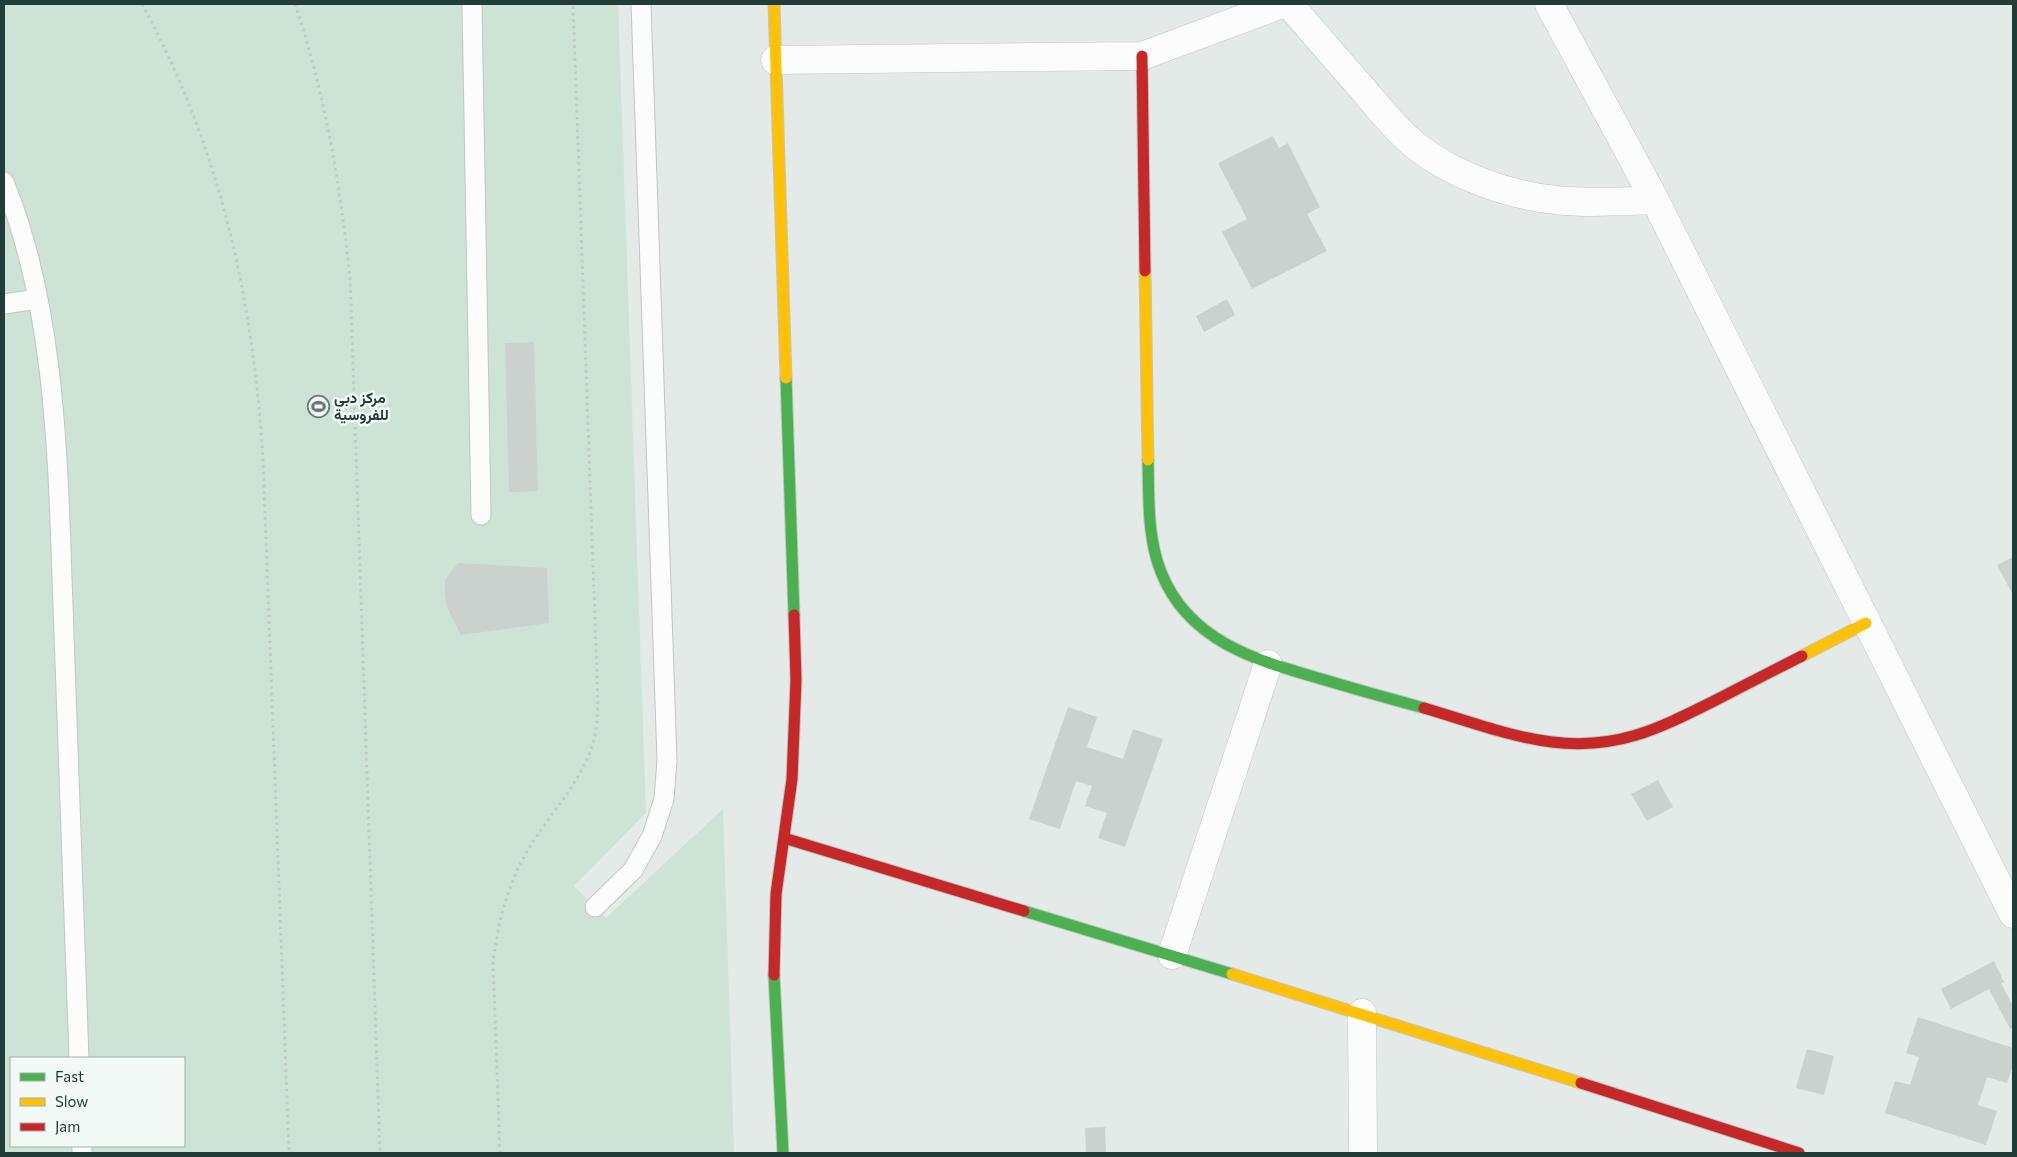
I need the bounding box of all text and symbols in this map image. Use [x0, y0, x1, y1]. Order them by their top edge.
place label: مركز دبي للفروسية [334, 388, 389, 424]
sports icon: مركز دبي للفروسية [306, 394, 330, 418]
legend [10, 1057, 185, 1147]
text: Fast [55, 1067, 84, 1085]
text: Slow [55, 1092, 88, 1110]
text: Jam [55, 1117, 80, 1135]

